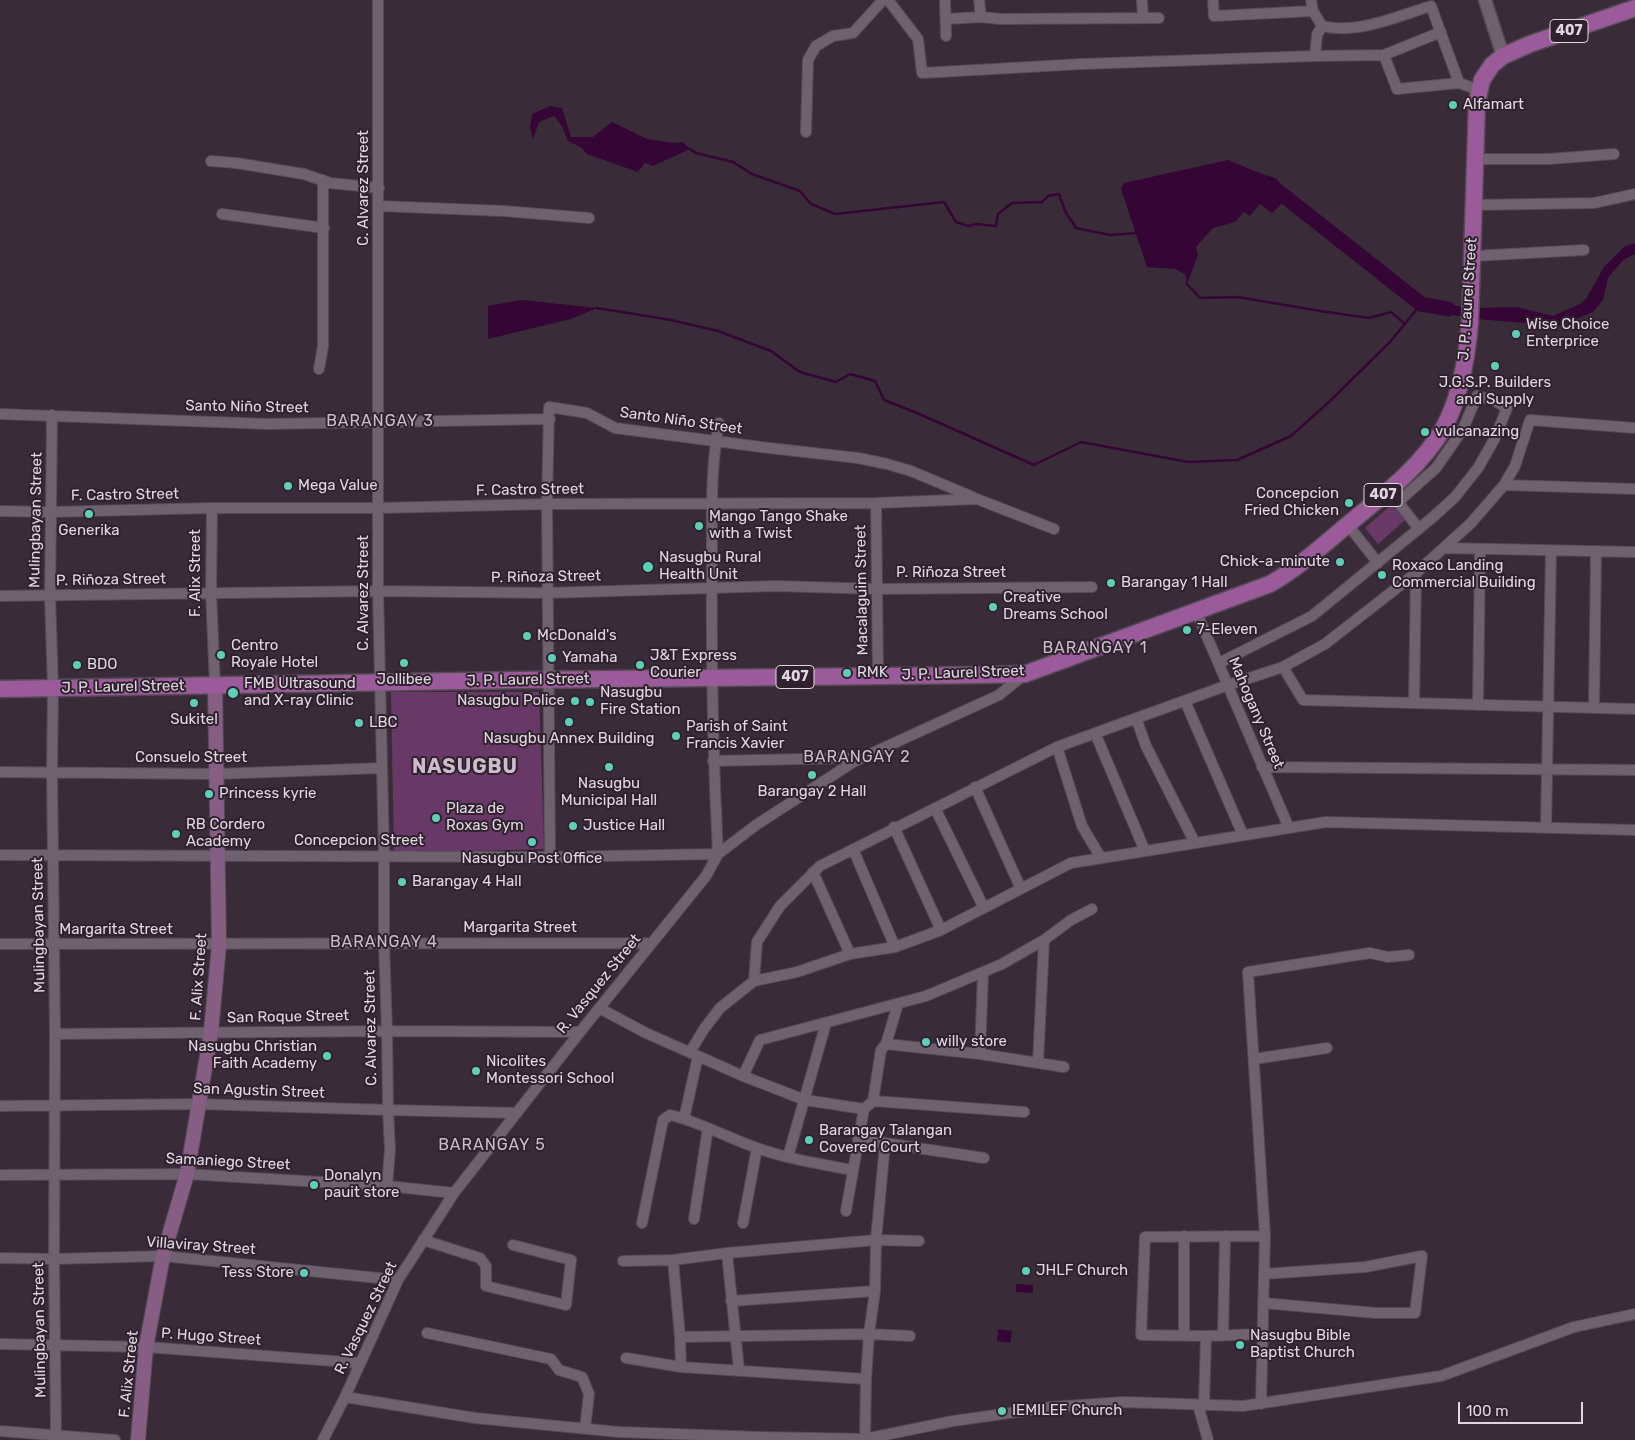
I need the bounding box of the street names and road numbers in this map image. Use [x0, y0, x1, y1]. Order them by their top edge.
road number: 407 [1550, 20, 1588, 42]
street label: C. Alvarez Street [355, 130, 373, 246]
street label: J. P. Laurel Street [1455, 237, 1481, 361]
street label: Santo Niño Street [185, 397, 309, 417]
street label: Santo Niño Street [619, 403, 743, 439]
street label: Mulingbayan Street [26, 452, 46, 588]
street label: F. Castro Street [476, 480, 584, 500]
road number: 407 [1364, 484, 1402, 506]
street label: F. Castro Street [71, 485, 179, 505]
street label: Macalaguim Street [852, 525, 872, 655]
street label: F. Alix Street [187, 529, 205, 617]
street label: C. Alvarez Street [355, 535, 373, 651]
street label: P. Riñoza Street [896, 564, 1006, 582]
street label: P. Riñoza Street [491, 567, 601, 587]
street label: P. Riñoza Street [56, 570, 166, 590]
street label: Mahogany Street [1224, 655, 1288, 771]
street label: J. P. Laurel Street [901, 662, 1025, 684]
road number: 407 [776, 666, 814, 689]
street label: J. P. Laurel Street [466, 670, 590, 690]
street label: J. P. Laurel Street [61, 677, 185, 697]
street label: Consuelo Street [135, 749, 247, 767]
street label: Concepcion Street [294, 832, 424, 850]
street label: Mulingbayan Street [29, 857, 49, 993]
street label: Margarita Street [463, 919, 577, 937]
street label: Margarita Street [59, 921, 173, 939]
street label: R. Vasquez Street [553, 930, 645, 1038]
street label: F. Alix Street [187, 933, 211, 1021]
street label: C. Alvarez Street [361, 970, 381, 1086]
street label: San Roque Street [227, 1007, 349, 1027]
street label: San Agustin Street [193, 1080, 325, 1102]
street label: Samaniego Street [165, 1150, 291, 1174]
street label: Villaviray Street [146, 1233, 256, 1259]
street label: R. Vasquez Street [331, 1259, 401, 1377]
street label: Mulingbayan Street [30, 1262, 50, 1398]
street label: P. Hugo Street [160, 1325, 262, 1349]
street label: F. Alix Street [115, 1329, 143, 1419]

